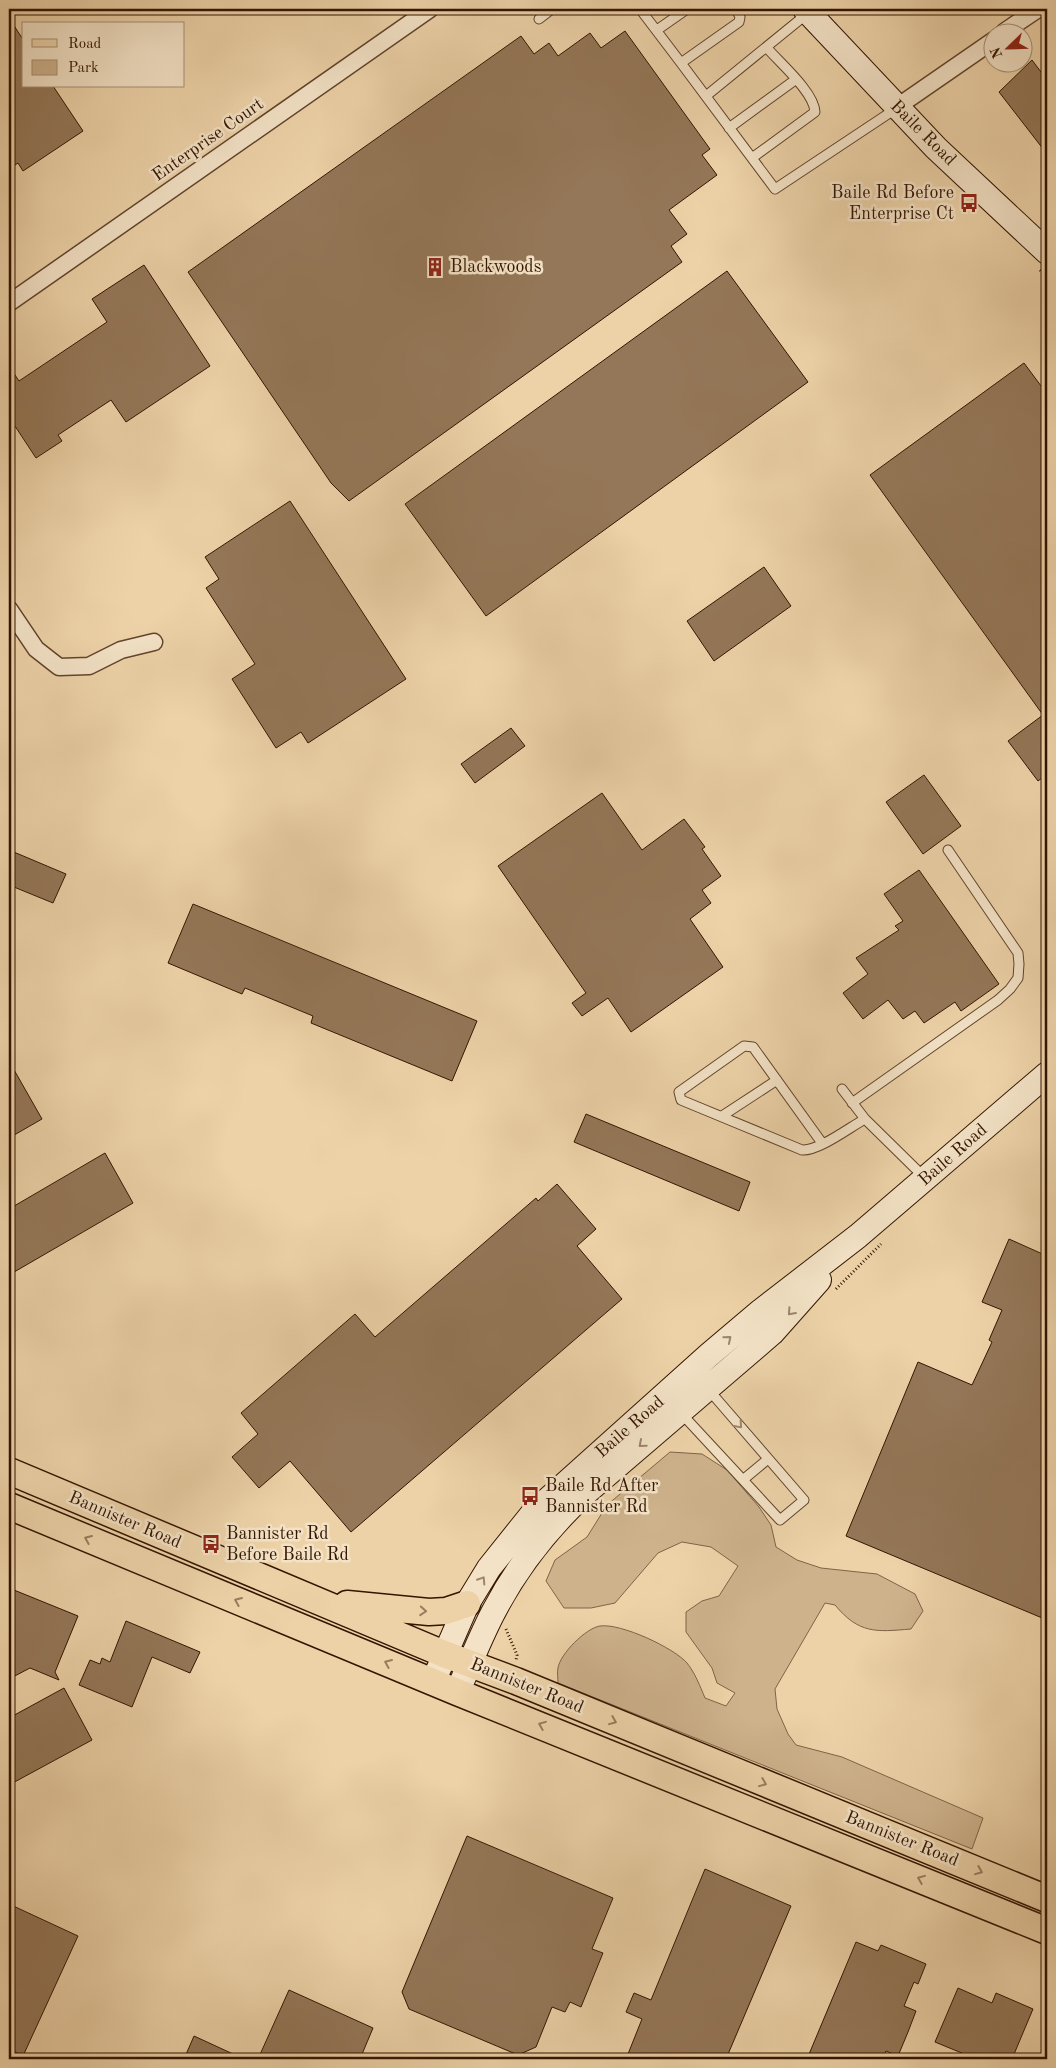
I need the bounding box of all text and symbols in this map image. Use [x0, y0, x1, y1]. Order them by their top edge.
legend [22, 22, 185, 88]
north arrow [984, 22, 1034, 72]
text: Road [68, 37, 102, 52]
text: N [988, 45, 1005, 60]
text: Park [68, 61, 99, 76]
street label: Enterprise Court [149, 95, 267, 185]
street label: Baile Road [887, 97, 959, 169]
place label: Baile Rd Before Enterprise Ct [831, 184, 954, 223]
bus stop icon: Baile Rd Before Enterprise Ct [958, 192, 980, 214]
building icon: Blackwoods [424, 256, 446, 278]
place label: Blackwoods [450, 258, 542, 276]
street label: Baile Road [915, 1120, 991, 1190]
one-way arrow [788, 1306, 797, 1315]
one-way arrow [722, 1337, 731, 1345]
street label: Baile Road [592, 1392, 668, 1462]
one-way arrow [734, 1420, 743, 1429]
one-way arrow [639, 1438, 648, 1447]
place label: Baile Rd After Bannister Rd [545, 1477, 659, 1516]
bus stop icon: Baile Rd After Bannister Rd [519, 1485, 541, 1507]
street label: Bannister Road [66, 1488, 184, 1552]
place label: Bannister Rd Before Baile Rd [226, 1525, 349, 1564]
bus stop icon: Bannister Rd Before Baile Rd [200, 1533, 222, 1555]
one-way arrow [84, 1534, 92, 1544]
one-way arrow [476, 1576, 485, 1585]
one-way arrow [234, 1596, 243, 1607]
one-way arrow [419, 1606, 427, 1617]
street label: Bannister Road [468, 1655, 586, 1717]
one-way arrow [384, 1659, 393, 1669]
one-way arrow [608, 1715, 617, 1725]
one-way arrow [538, 1721, 547, 1732]
one-way arrow [759, 1777, 767, 1787]
street label: Bannister Road [843, 1808, 961, 1870]
one-way arrow [974, 1864, 983, 1875]
one-way arrow [917, 1875, 926, 1885]

